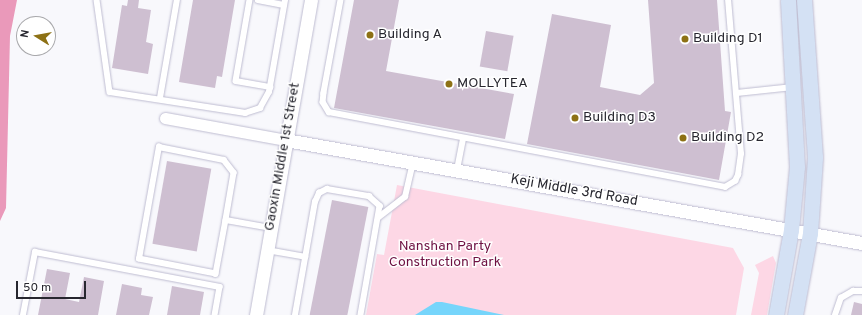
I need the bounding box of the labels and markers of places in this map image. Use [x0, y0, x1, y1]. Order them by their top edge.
place label: Building A [378, 27, 442, 43]
marker: Building A [365, 30, 375, 40]
place label: Building D1 [693, 31, 763, 47]
marker: Building D1 [680, 34, 690, 44]
place label: MOLLYTEA [457, 76, 528, 92]
marker: MOLLYTEA [444, 79, 454, 89]
place label: Building D3 [583, 110, 656, 126]
marker: Building D3 [570, 113, 580, 123]
place label: Building D2 [691, 130, 764, 146]
marker: Building D2 [678, 133, 688, 143]

